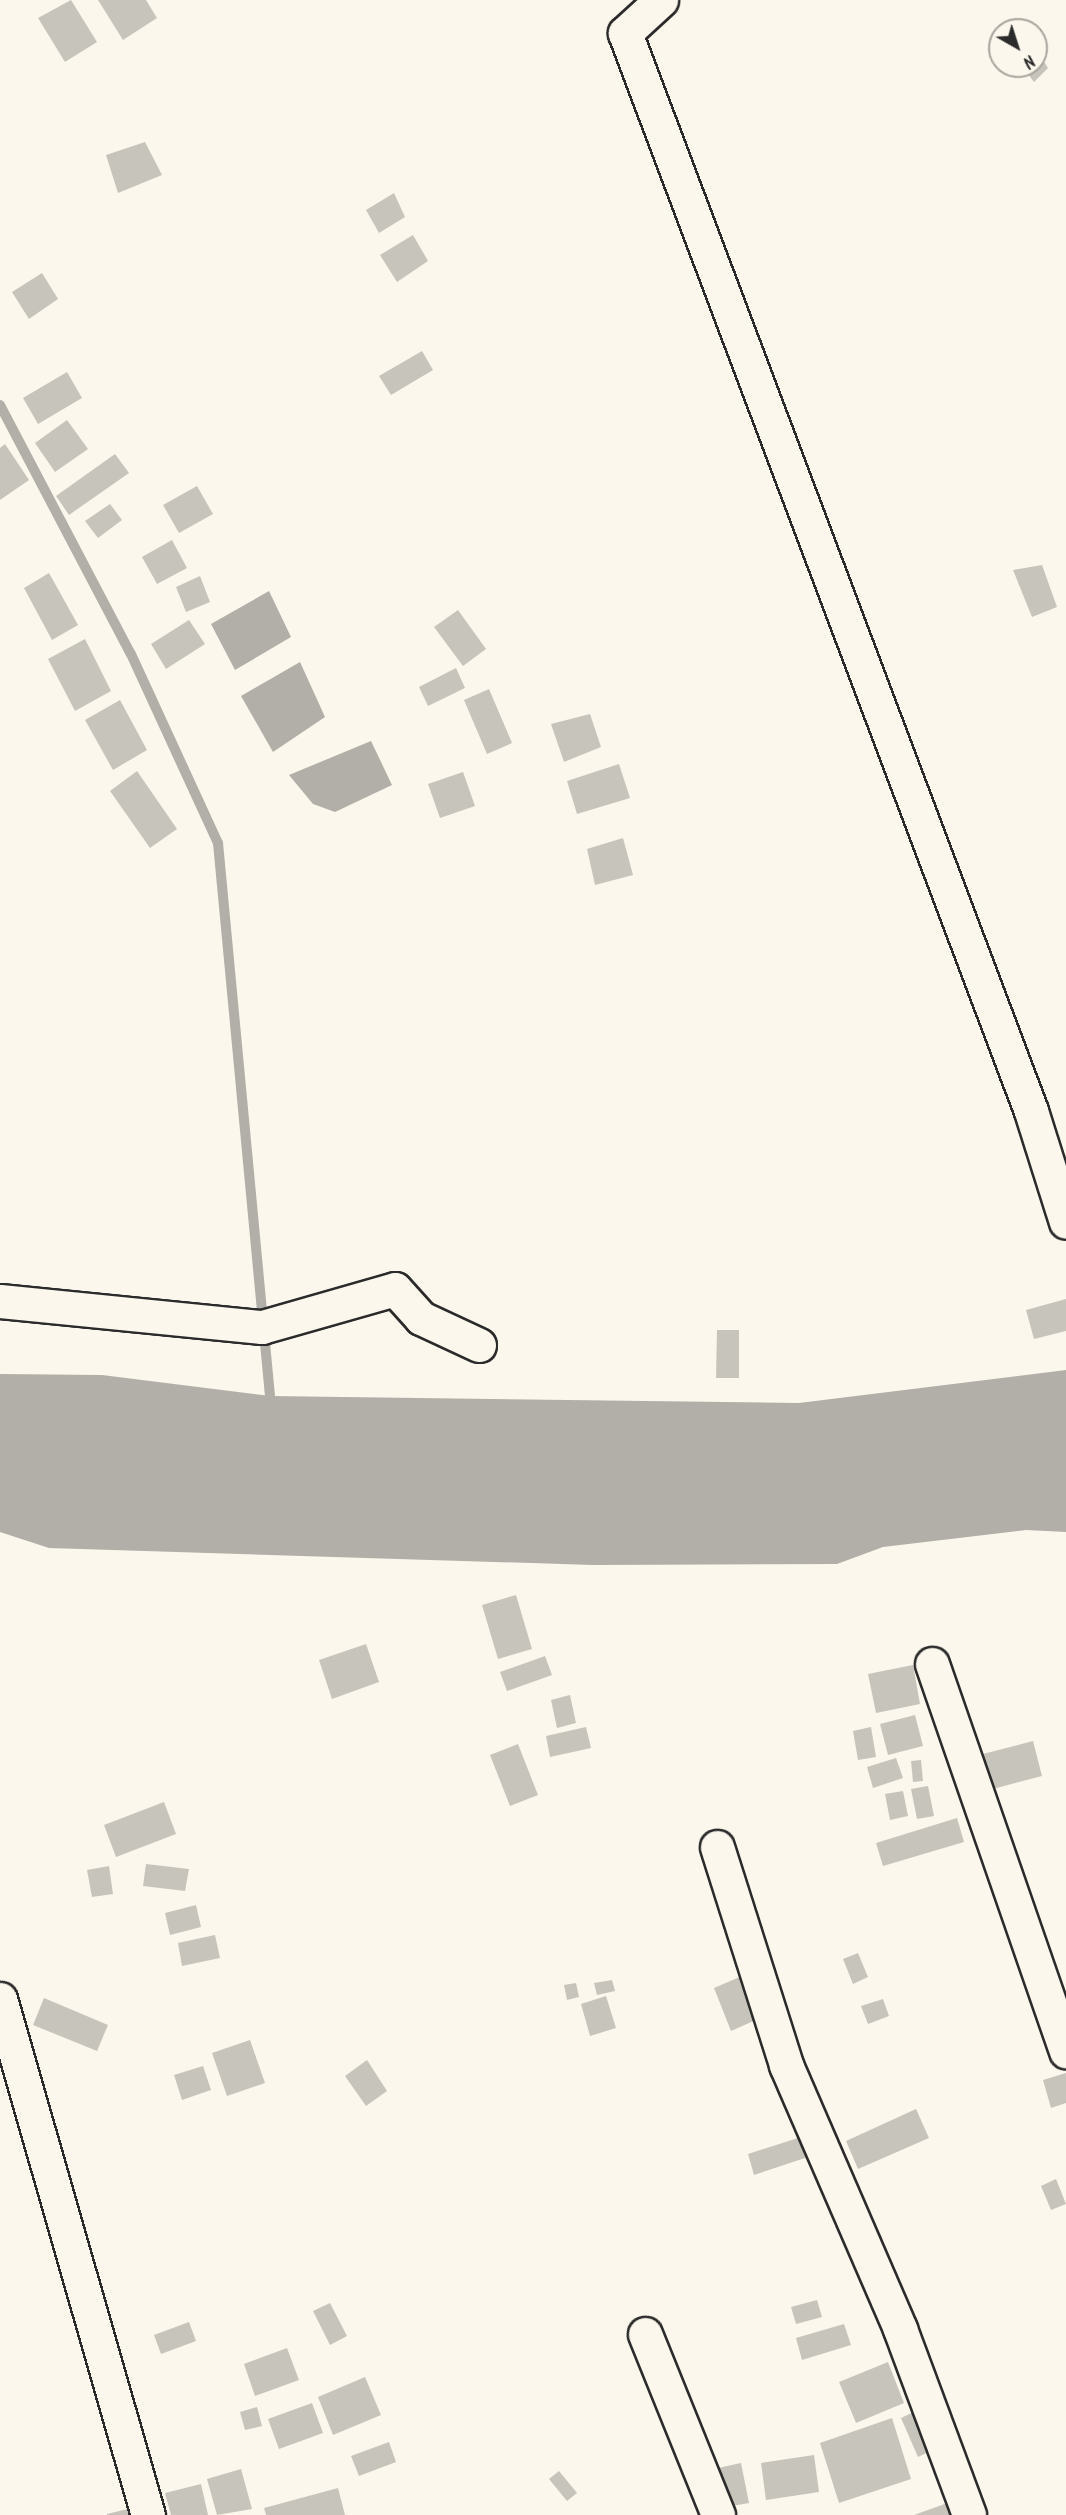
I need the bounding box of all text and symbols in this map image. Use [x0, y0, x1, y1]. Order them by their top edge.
north arrow [988, 18, 1048, 78]
text: N [1017, 48, 1040, 74]

